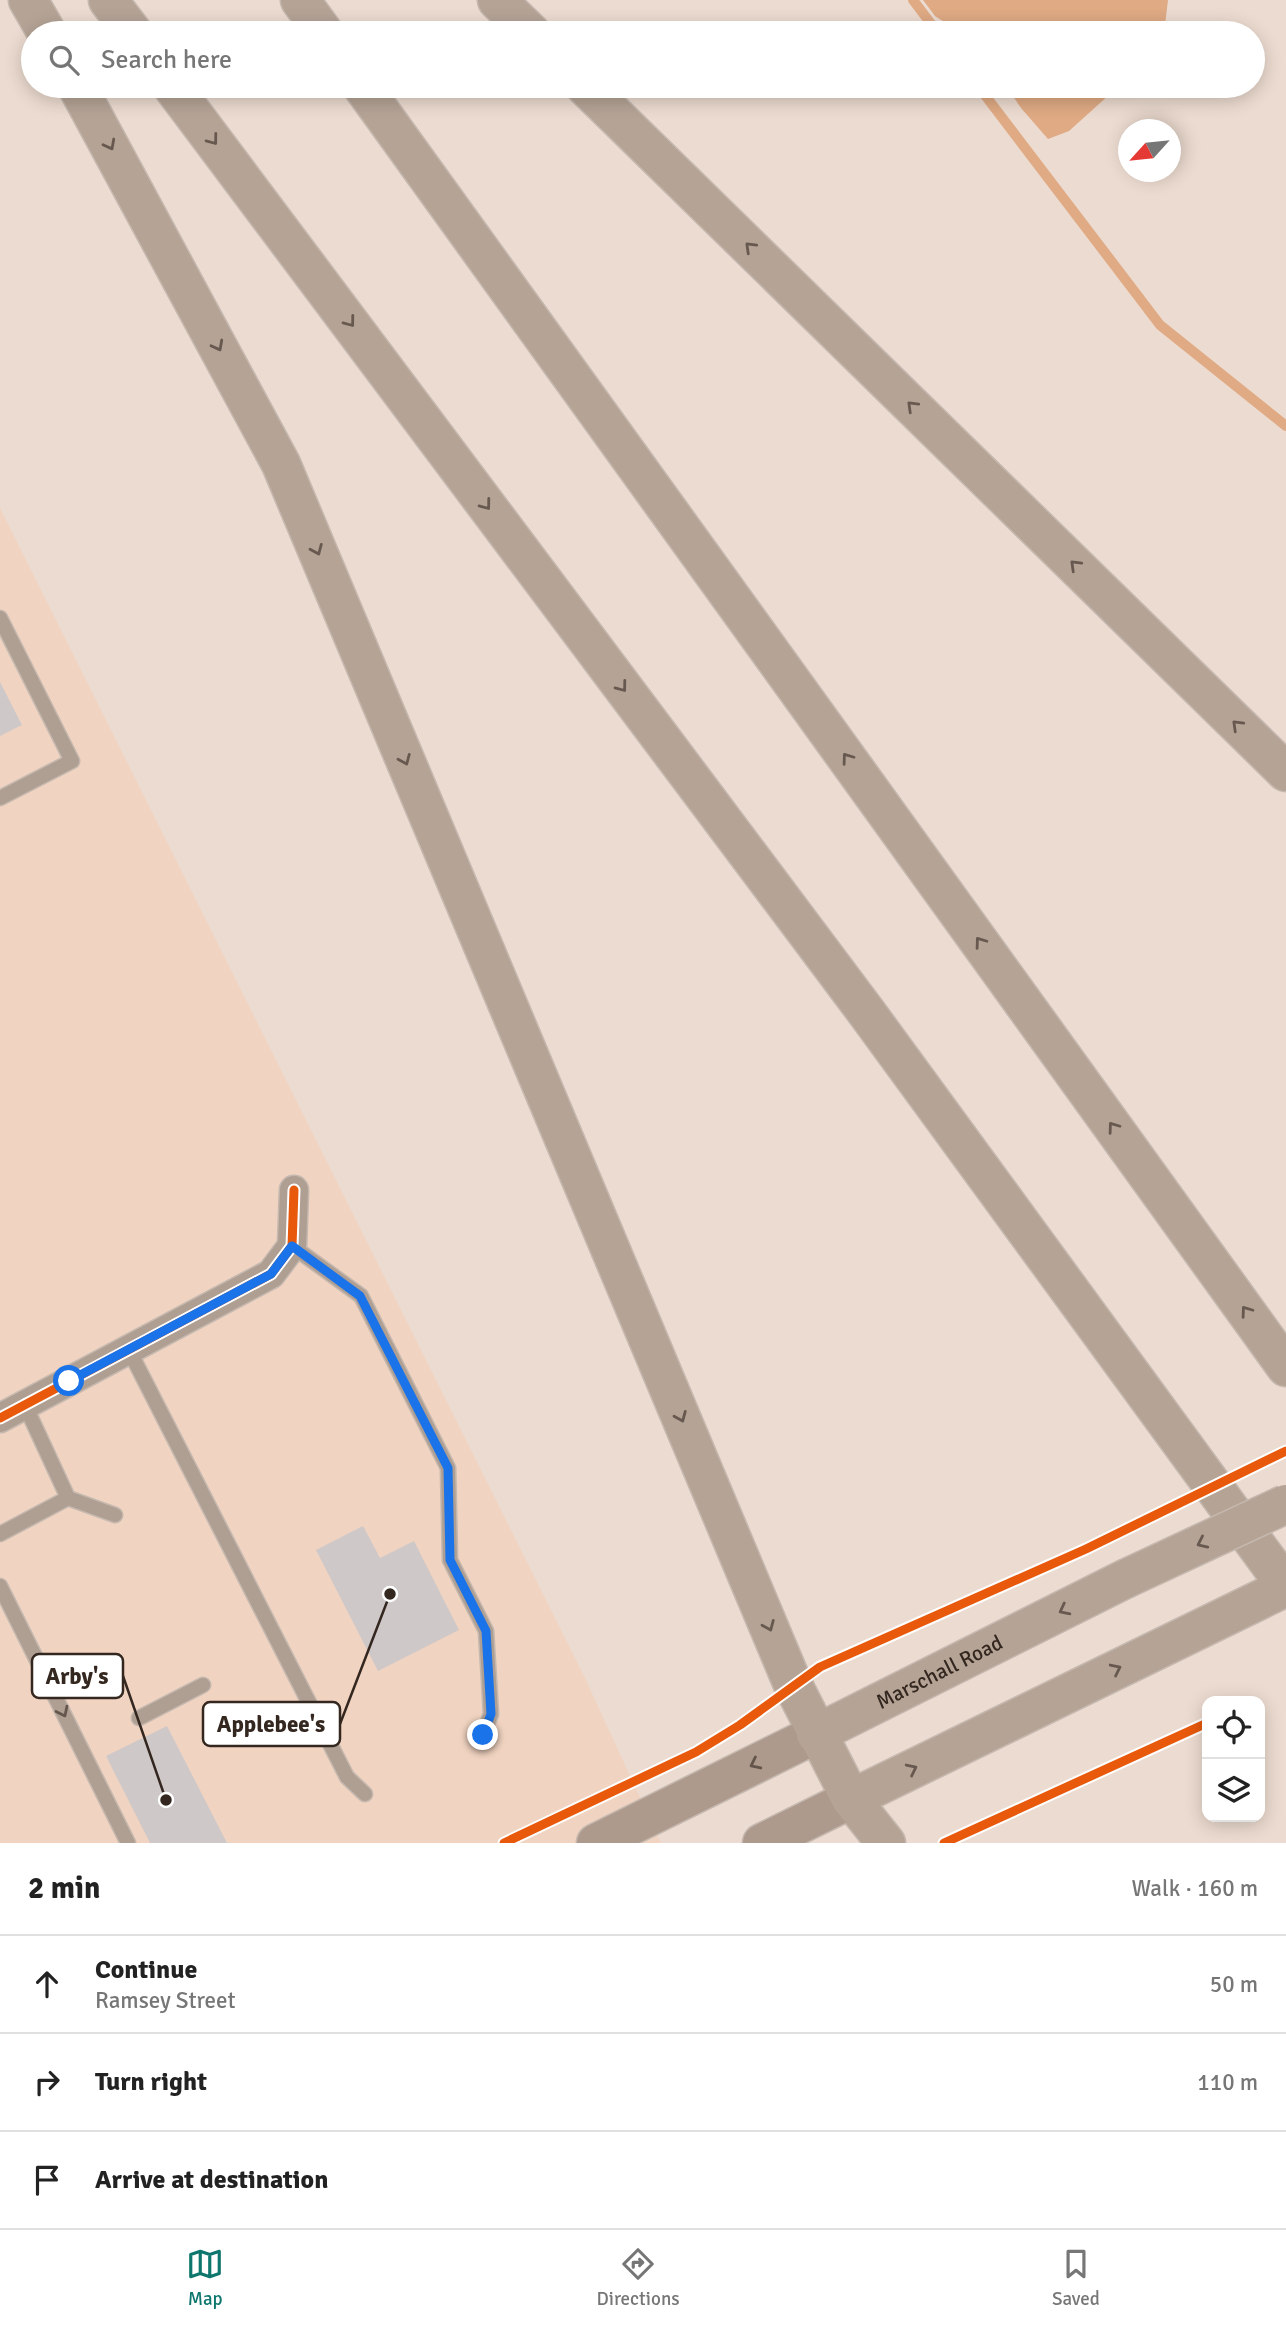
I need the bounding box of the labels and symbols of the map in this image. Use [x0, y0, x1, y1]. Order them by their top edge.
north arrow [1118, 119, 1181, 182]
one-way arrow [205, 133, 218, 145]
one-way arrow [102, 138, 116, 150]
one-way arrow [745, 242, 758, 255]
one-way arrow [341, 315, 354, 327]
one-way arrow [209, 339, 223, 351]
one-way arrow [907, 402, 920, 415]
one-way arrow [478, 497, 490, 509]
one-way arrow [309, 543, 323, 556]
one-way arrow [1070, 561, 1083, 574]
one-way arrow [614, 679, 627, 691]
one-way arrow [1232, 720, 1245, 733]
one-way arrow [397, 753, 411, 765]
one-way arrow [842, 753, 855, 766]
one-way arrow [975, 937, 988, 950]
one-way arrow [1108, 1122, 1121, 1135]
one-way arrow [1242, 1306, 1254, 1319]
route start [53, 1365, 84, 1396]
one-way arrow [672, 1410, 686, 1422]
one-way arrow [1197, 1535, 1209, 1549]
one-way arrow [1058, 1601, 1071, 1615]
one-way arrow [761, 1619, 775, 1632]
street label: Marschall Road [872, 1630, 1007, 1715]
callout: Arby's [32, 1654, 123, 1698]
text: Arby's [45, 1662, 109, 1691]
one-way arrow [1109, 1663, 1121, 1677]
callout: Applebee's [203, 1702, 340, 1746]
one-way arrow [55, 1705, 69, 1717]
text: Applebee's [217, 1710, 325, 1739]
route end [467, 1719, 498, 1750]
one-way arrow [750, 1756, 762, 1770]
one-way arrow [905, 1763, 917, 1777]

